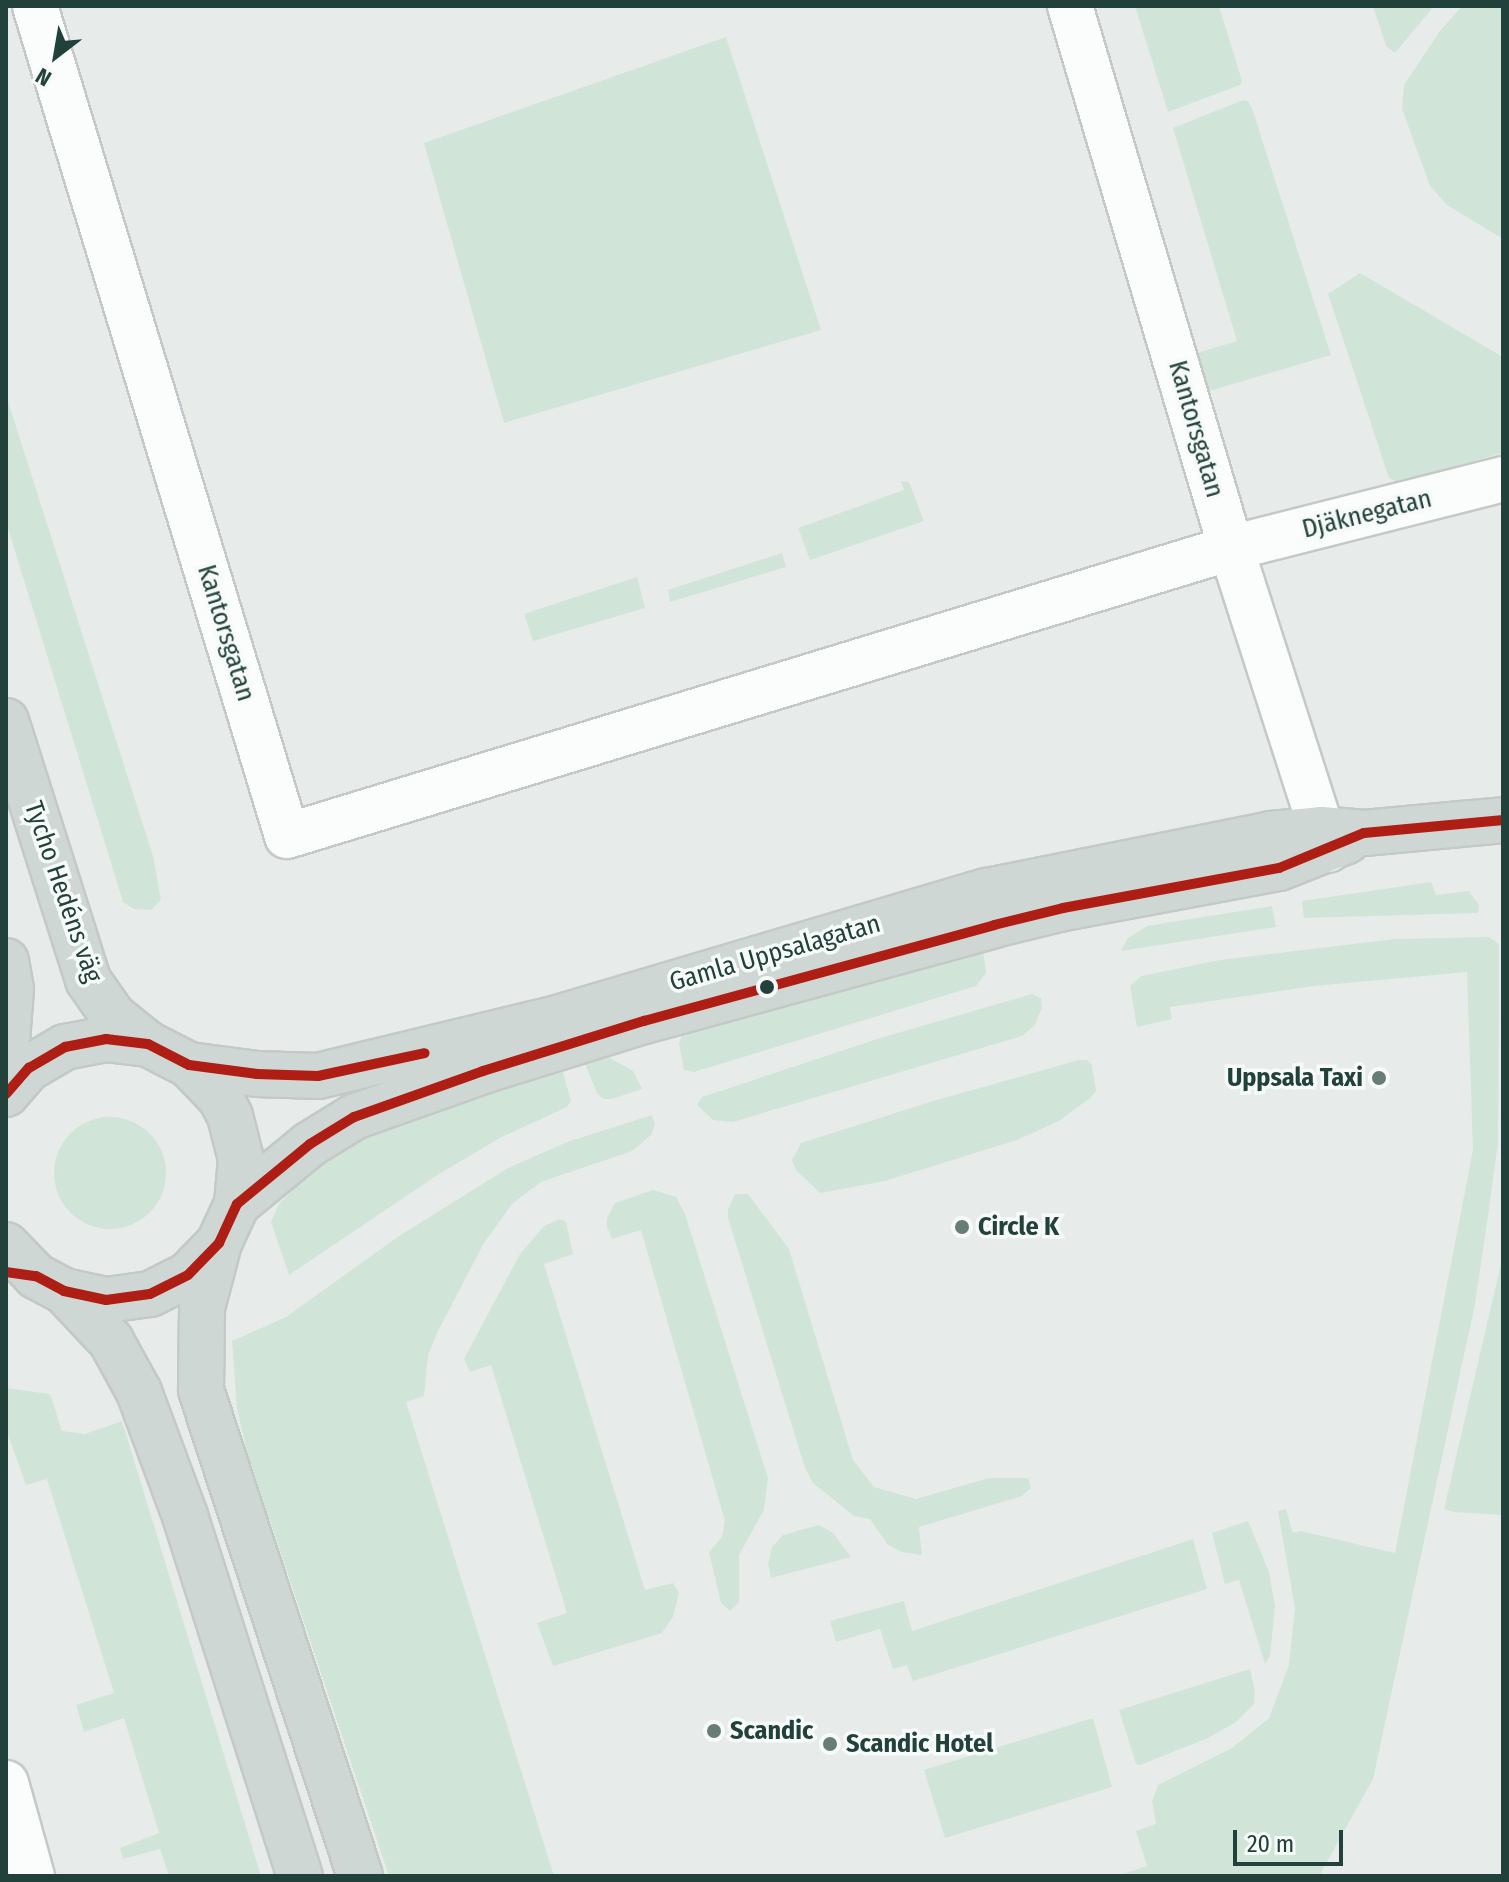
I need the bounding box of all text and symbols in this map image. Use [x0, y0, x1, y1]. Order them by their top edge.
north arrow [16, 16, 96, 96]
text: N [31, 62, 56, 92]
street label: Kantorsgatan [1162, 357, 1230, 501]
street label: Djäknegatan [1299, 483, 1435, 545]
street label: Kantorsgatan [190, 561, 262, 705]
street label: Tycho Hedéns väg [17, 797, 109, 987]
street label: Gamla Uppsalagatan [666, 908, 884, 998]
unlabelled marker [759, 979, 775, 995]
place label: Uppsala Taxi [1227, 1062, 1363, 1094]
marker: Uppsala Taxi [1370, 1069, 1388, 1087]
place label: Circle K [978, 1211, 1059, 1243]
marker: Circle K [953, 1218, 971, 1236]
place label: Scandic [730, 1715, 813, 1747]
marker: Scandic [705, 1722, 723, 1740]
place label: Scandic Hotel [846, 1728, 993, 1760]
marker: Scandic Hotel [821, 1735, 839, 1753]
scale bar [1237, 1814, 1347, 1864]
text: 20 m [1247, 1830, 1294, 1858]

